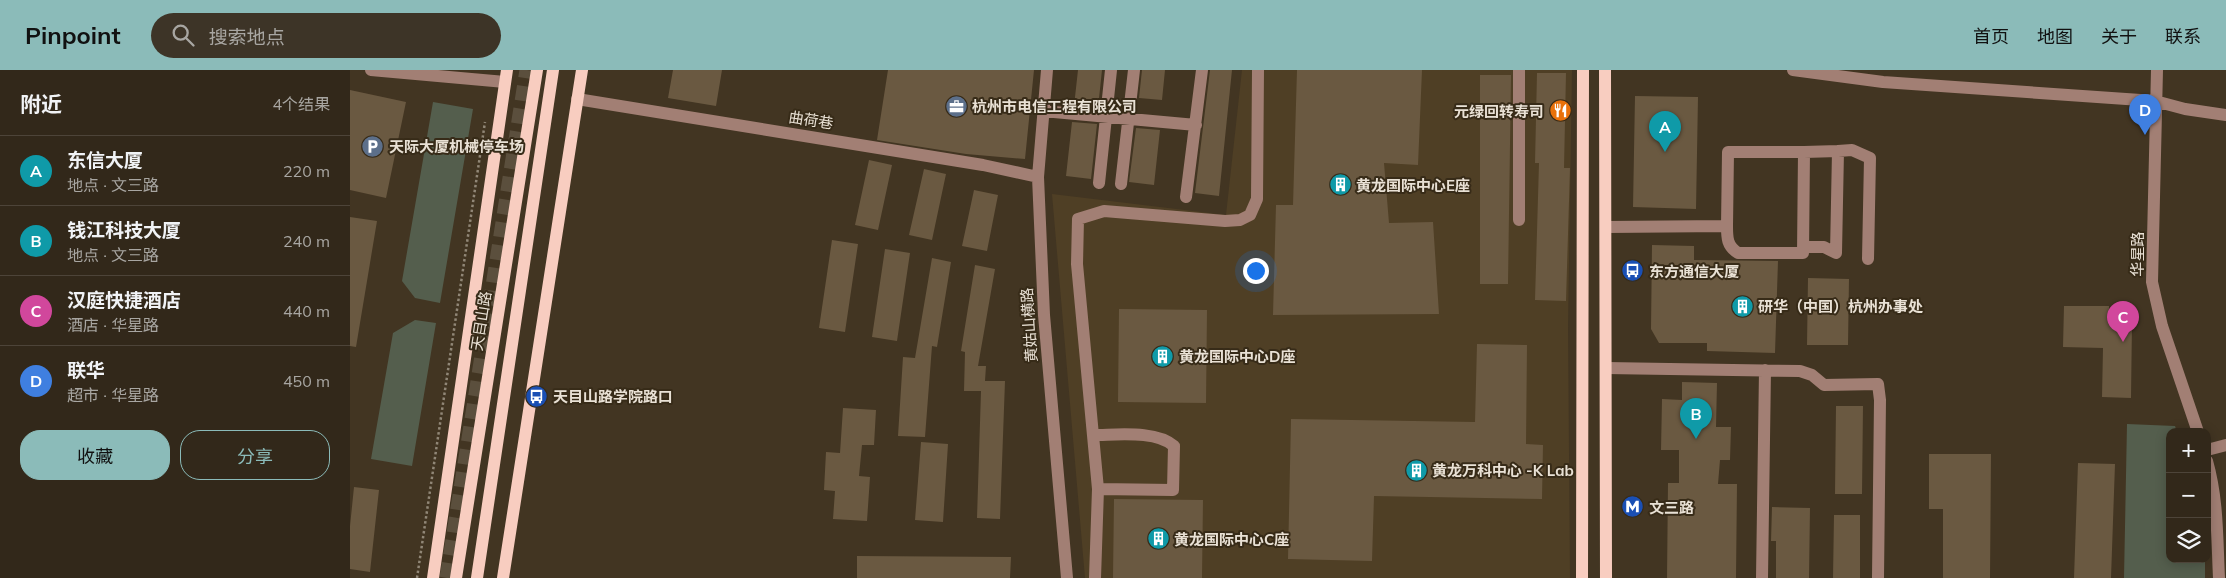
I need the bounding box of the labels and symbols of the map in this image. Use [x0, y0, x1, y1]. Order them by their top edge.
office icon: 杭州市电信工程有限公司 [944, 94, 968, 118]
pin: D [2129, 94, 2161, 135]
place label: 杭州市电信工程有限公司 [972, 97, 1137, 116]
restaurant icon: 元绿回转寿司 [1548, 99, 1572, 123]
place label: 元绿回转寿司 [1454, 102, 1544, 121]
street label: 曲荷巷 [787, 107, 835, 133]
pin: A [1649, 111, 1681, 152]
parking icon: 天际大厦机械停车场 [361, 134, 385, 158]
place label: 天际大厦机械停车场 [389, 137, 524, 156]
building icon: 黄龙国际中心E座 [1328, 173, 1352, 197]
place label: 黄龙国际中心E座 [1356, 176, 1470, 195]
street label: 华星路 [2128, 231, 2147, 277]
your location [1243, 258, 1269, 284]
bus stop icon: 东方通信大厦 [1621, 259, 1645, 283]
place label: 东方通信大厦 [1649, 262, 1739, 281]
street label: 黄姑山横路 [1017, 287, 1041, 363]
street label: 天目山路 [467, 290, 495, 352]
building icon: 研华（中国）杭州办事处 [1730, 294, 1754, 318]
place label: 研华（中国）杭州办事处 [1758, 297, 1923, 316]
pin: C [2107, 301, 2139, 342]
building icon: 黄龙国际中心D座 [1151, 344, 1175, 368]
place label: 黄龙国际中心D座 [1179, 347, 1295, 366]
bus stop icon: 天目山路学院路口 [525, 384, 549, 408]
place label: 天目山路学院路口 [553, 387, 673, 406]
pin: B [1680, 398, 1712, 439]
building icon: 黄龙万科中心 -K Lab [1404, 458, 1428, 482]
place label: 黄龙万科中心 -K Lab [1432, 461, 1574, 480]
metro station icon: 文三路 [1621, 495, 1645, 519]
place label: 文三路 [1649, 498, 1694, 517]
building icon: 黄龙国际中心C座 [1146, 527, 1170, 551]
place label: 黄龙国际中心C座 [1174, 530, 1289, 549]

